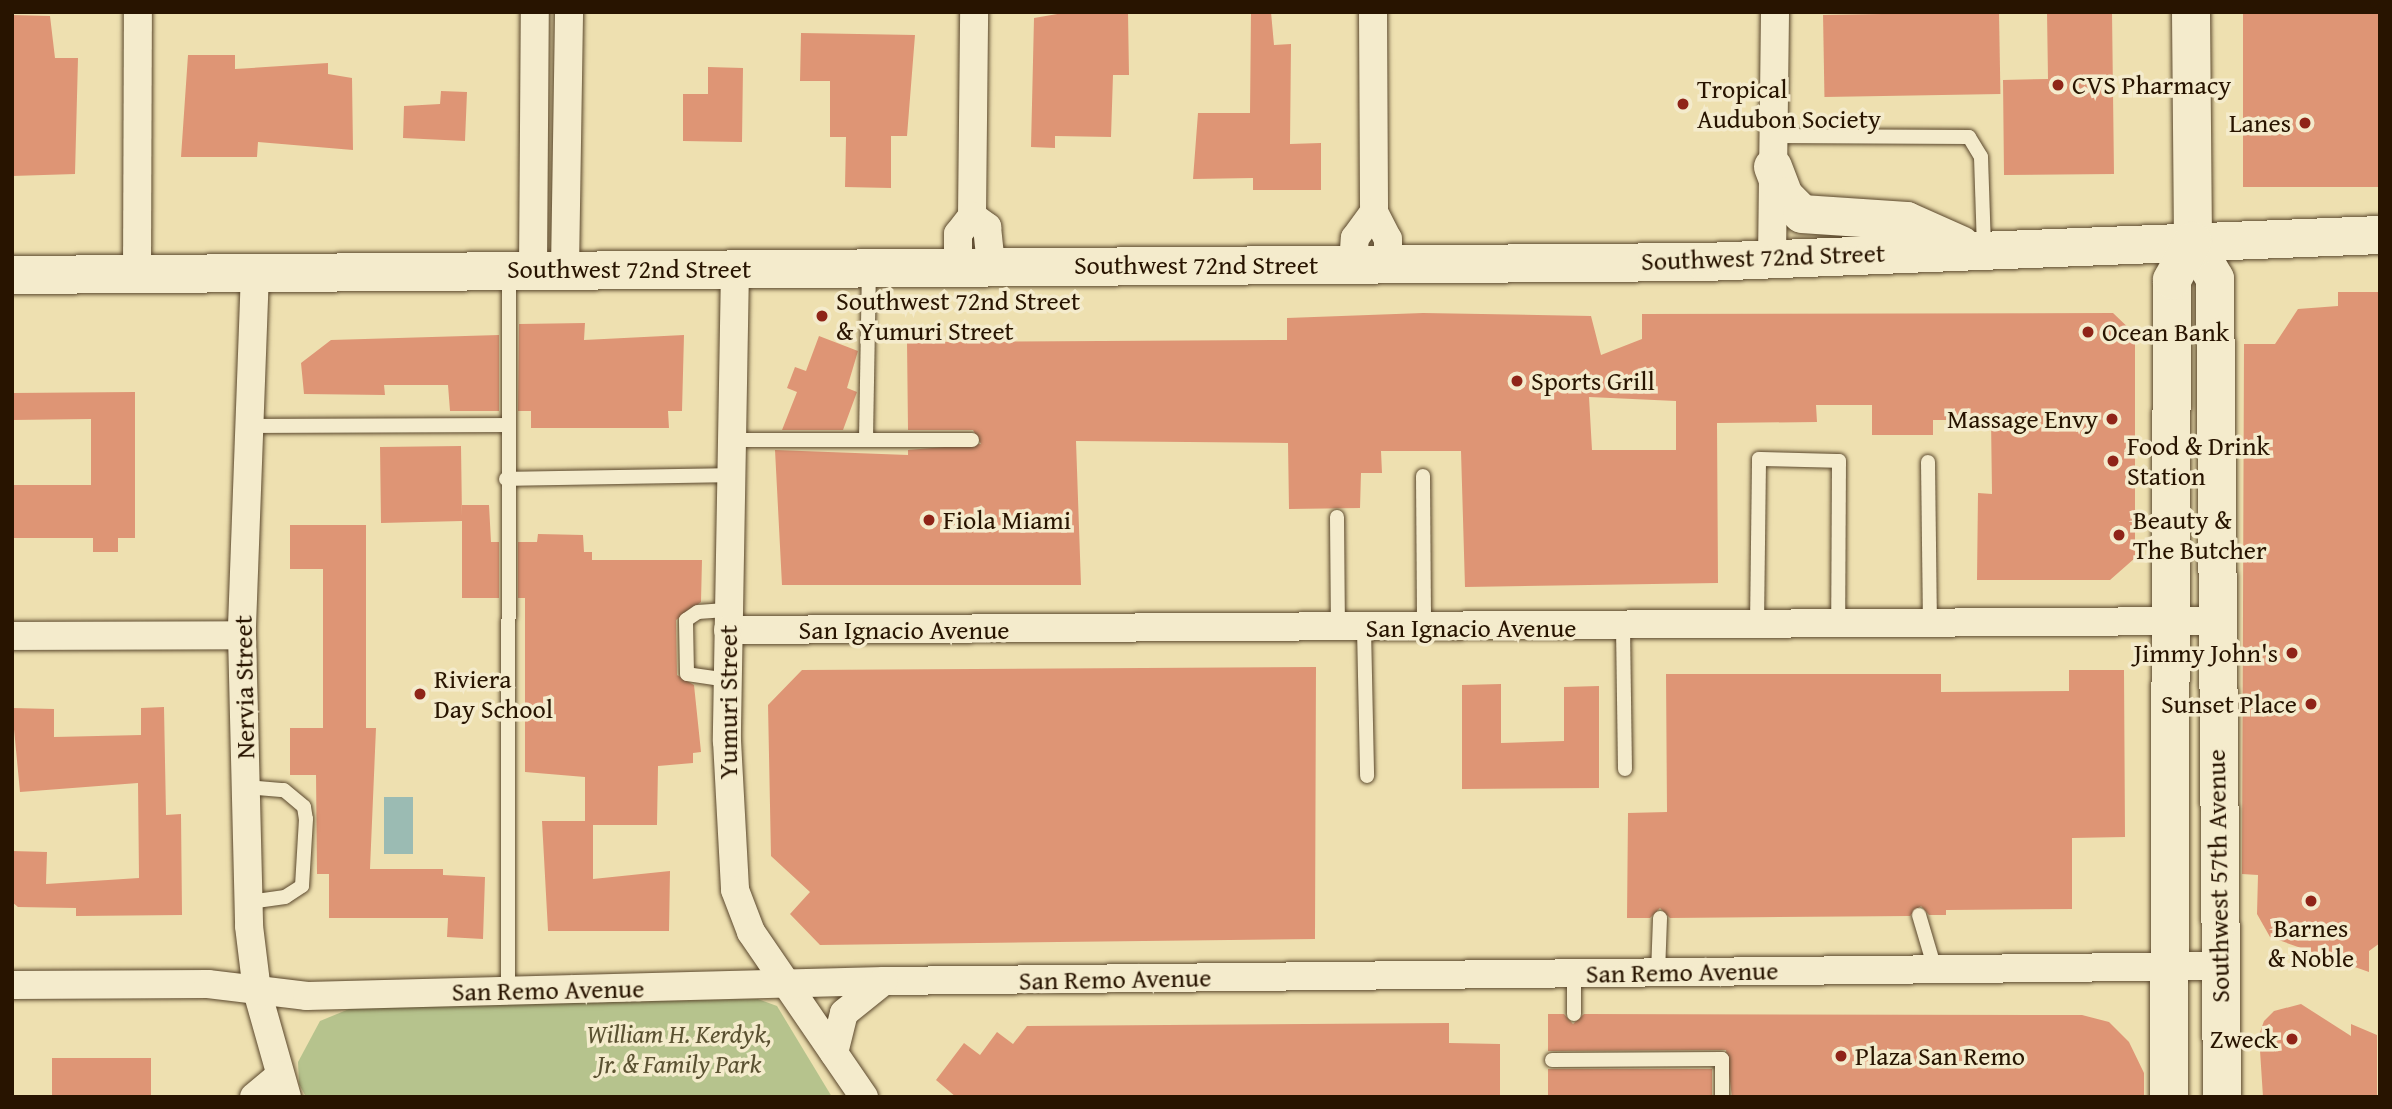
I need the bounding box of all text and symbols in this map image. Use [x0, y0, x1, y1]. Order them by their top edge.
place label: CVS Pharmacy [2072, 69, 2231, 101]
place label: Tropical Audubon Society [1697, 73, 1881, 134]
marker: CVS Pharmacy [2050, 77, 2066, 93]
marker: Tropical Audubon Society [1675, 96, 1691, 112]
place label: Lanes [2229, 107, 2291, 139]
marker: Lanes [2297, 115, 2313, 131]
street label: Southwest 72nd Street [1640, 237, 1886, 277]
street label: Southwest 72nd Street [1074, 249, 1318, 281]
street label: Southwest 72nd Street [507, 253, 751, 285]
place label: Southwest 72nd Street & Yumuri Street [836, 285, 1080, 346]
marker: Southwest 72nd Street & Yumuri Street [814, 308, 830, 324]
place label: Ocean Bank [2102, 316, 2229, 348]
marker: Ocean Bank [2080, 324, 2096, 340]
place label: Sports Grill [1531, 365, 1655, 397]
marker: Sports Grill [1509, 373, 1525, 389]
place label: Massage Envy [1947, 403, 2098, 435]
marker: Massage Envy [2104, 411, 2120, 427]
place label: Food & Drink Station [2127, 430, 2270, 492]
marker: Food & Drink Station [2105, 453, 2121, 469]
place label: Fiola Miami [943, 504, 1071, 536]
place label: Beauty & The Butcher [2133, 504, 2267, 566]
marker: Fiola Miami [921, 512, 937, 528]
marker: Beauty & The Butcher [2111, 527, 2127, 543]
street label: San Ignacio Avenue [1366, 612, 1576, 644]
street label: San Ignacio Avenue [799, 614, 1009, 646]
street label: Nervia Street [227, 615, 261, 759]
street label: Yumuri Street [712, 625, 744, 779]
place label: Jimmy John's [2134, 637, 2278, 669]
marker: Jimmy John's [2284, 645, 2300, 661]
place label: Riviera Day School [434, 663, 553, 724]
marker: Riviera Day School [412, 686, 428, 702]
place label: Sunset Place [2161, 688, 2297, 720]
marker: Sunset Place [2303, 696, 2319, 712]
street label: Southwest 57th Avenue [2200, 749, 2236, 1003]
marker: Barnes & Noble [2303, 893, 2319, 909]
place label: Barnes & Noble [2268, 912, 2354, 974]
street label: San Remo Avenue [1585, 955, 1779, 989]
street label: San Remo Avenue [1018, 962, 1212, 996]
street label: San Remo Avenue [451, 973, 645, 1007]
park label: William H. Kerdyk, Jr. & Family Park [586, 1018, 772, 1080]
place label: Zweck [2210, 1023, 2278, 1055]
marker: Zweck [2284, 1031, 2300, 1047]
place label: Plaza San Remo [1855, 1040, 2025, 1072]
marker: Plaza San Remo [1833, 1048, 1849, 1064]

